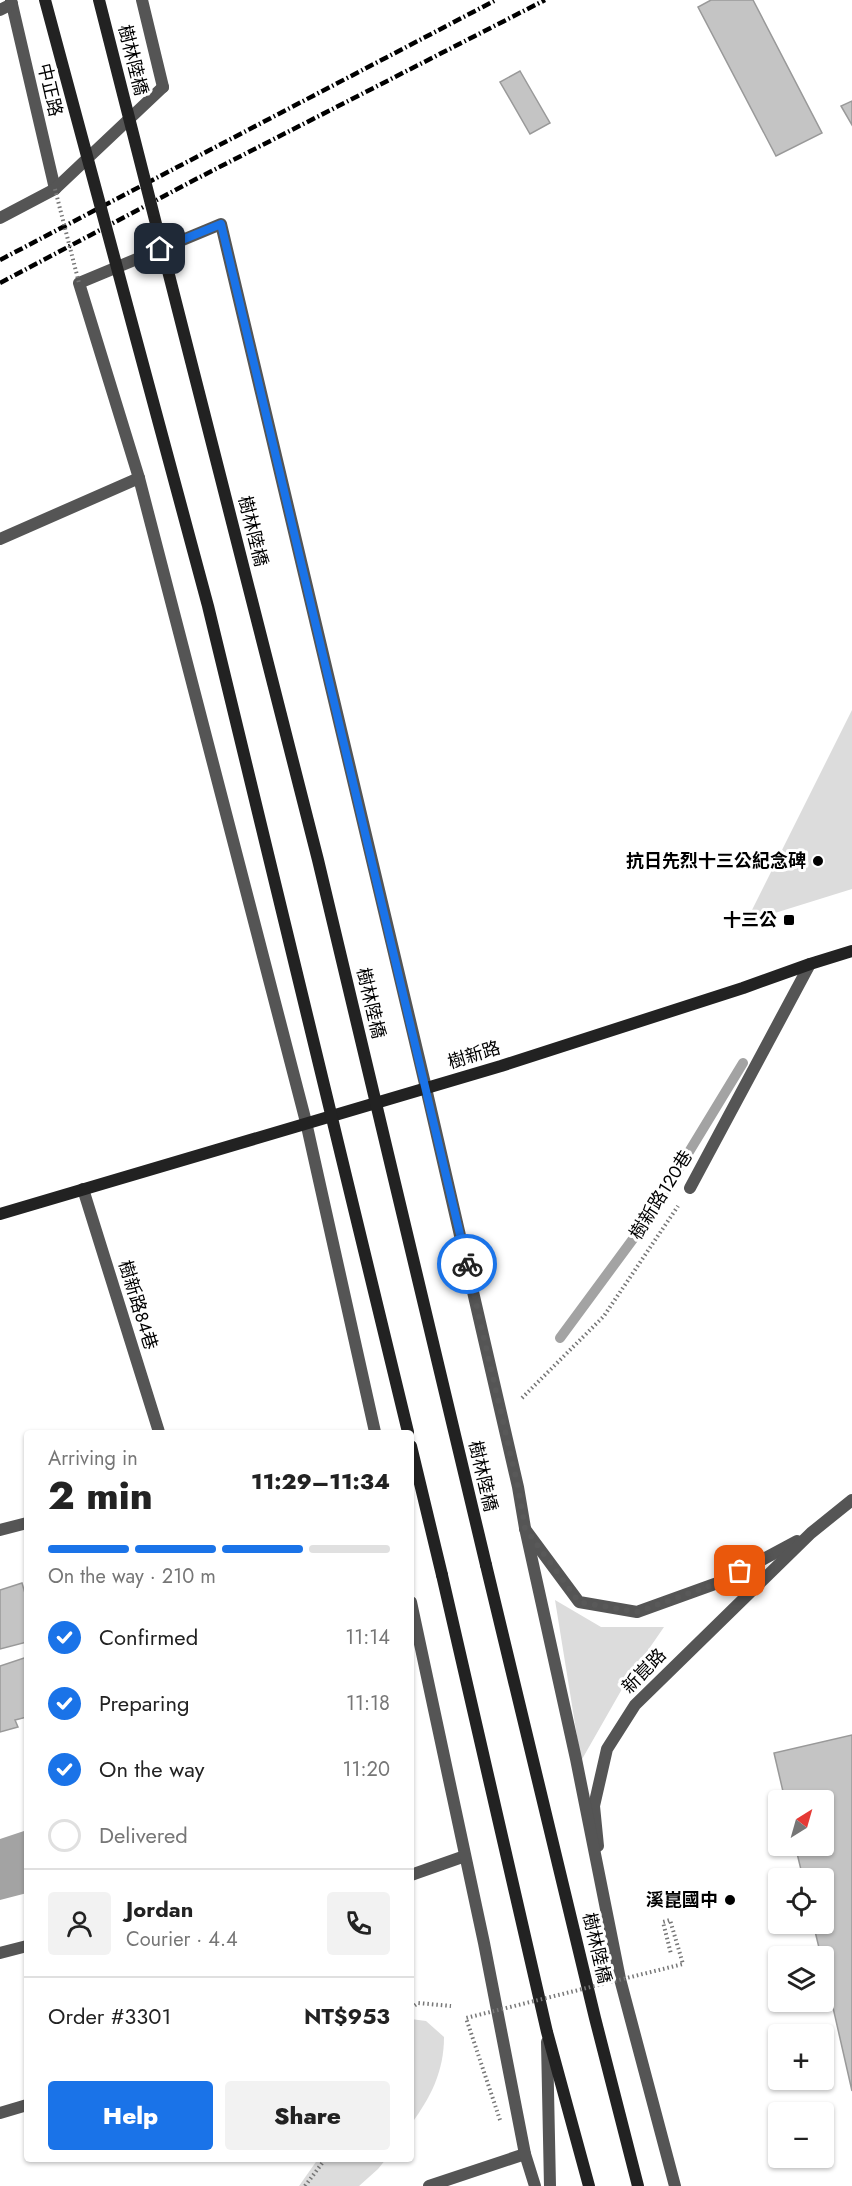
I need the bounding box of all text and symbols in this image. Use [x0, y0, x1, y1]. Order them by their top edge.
street label: 樹林陸橋 [112, 22, 154, 98]
street label: 中正路 [31, 61, 69, 119]
pin [134, 223, 185, 274]
icon: home [143, 232, 176, 265]
street label: 樹林陸橋 [232, 493, 274, 569]
place label: 抗日先烈十三公紀念碑 [626, 848, 806, 874]
marker: 抗日先烈十三公紀念碑 [811, 854, 825, 868]
place label: 十三公 [723, 907, 777, 933]
marker: 十三公 [782, 913, 796, 927]
street label: 樹林陸橋 [350, 965, 392, 1041]
street label: 樹新路 [444, 1035, 504, 1075]
street label: 樹新路120巷 [623, 1145, 699, 1245]
courier [437, 1234, 497, 1294]
icon: bike [451, 1248, 484, 1281]
street label: 樹新路84巷 [112, 1257, 164, 1353]
street label: 樹林陸橋 [462, 1438, 504, 1514]
text: Arriving in [48, 1444, 138, 1473]
text: 11:29–11:34 [251, 1465, 390, 1497]
text: 2 min [48, 1467, 153, 1524]
pin [714, 1545, 765, 1596]
icon: bag [723, 1554, 756, 1587]
text: On the way · 210 m [48, 1562, 216, 1591]
icon: check [48, 1621, 81, 1654]
text: Confirmed [99, 1621, 198, 1653]
text: 11:14 [345, 1623, 390, 1652]
street label: 新崑路 [616, 1643, 672, 1699]
icon: check [48, 1687, 81, 1720]
text: Preparing [99, 1687, 190, 1719]
text: 11:18 [346, 1689, 390, 1718]
icon: check [48, 1753, 81, 1786]
text: On the way [99, 1753, 204, 1785]
text: 11:20 [343, 1755, 390, 1784]
north arrow [768, 1790, 834, 1856]
map controls [768, 1790, 834, 2168]
text: Delivered [99, 1819, 188, 1851]
button: locate [768, 1868, 834, 1934]
place label: 溪崑國中 [646, 1887, 718, 1913]
button: person [48, 1892, 111, 1955]
button: phone [327, 1892, 390, 1955]
text: Jordan [126, 1893, 193, 1925]
marker: 溪崑國中 [723, 1893, 737, 1907]
street label: 樹林陸橋 [576, 1910, 618, 1986]
text: Courier · 4.4 [126, 1925, 238, 1954]
button: layers [768, 1946, 834, 2012]
text: Order #3301 [48, 2000, 171, 2032]
text: NT$953 [304, 2000, 390, 2032]
button: + [768, 2024, 834, 2090]
button: Help [48, 2081, 213, 2150]
button: Share [225, 2081, 390, 2150]
button: − [768, 2102, 834, 2168]

